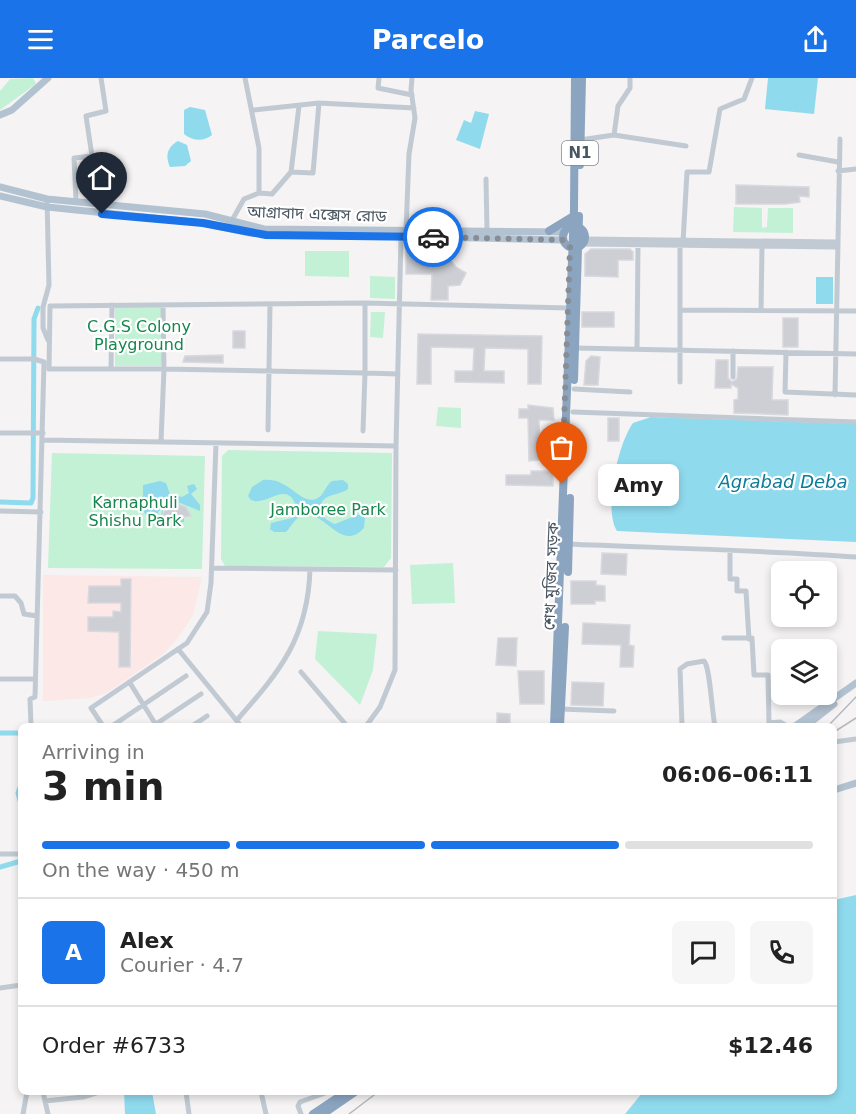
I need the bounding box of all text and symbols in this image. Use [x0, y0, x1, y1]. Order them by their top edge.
icon: menu [24, 23, 57, 56]
icon: share [799, 23, 832, 56]
text: Parcelo [372, 24, 484, 55]
road number: N1 [562, 141, 598, 165]
pin [76, 152, 127, 214]
icon: home [85, 161, 118, 194]
street label: আগ্রাবাদ এক্সেস রোড [246, 202, 388, 226]
courier [403, 207, 463, 267]
icon: car [417, 221, 450, 254]
park label: C.G.S Colony Playground [87, 317, 191, 354]
pin [536, 422, 587, 484]
icon: bag [545, 431, 578, 464]
callout: Amy [598, 463, 679, 505]
water label: Agrabad Deba [717, 471, 848, 492]
text: Amy [614, 473, 663, 497]
park label: Karnaphuli Shishu Park [88, 493, 182, 530]
park label: Jamboree Park [269, 500, 387, 519]
street label: শেখ মুজিব সড়ক [540, 520, 562, 631]
map controls [771, 561, 837, 705]
button: locate [771, 561, 837, 627]
button: layers [771, 639, 837, 705]
text: Arriving in [42, 740, 145, 764]
text: 06:06–06:11 [662, 762, 813, 787]
text: 3 min [42, 764, 164, 809]
text: On the way · 450 m [42, 858, 240, 882]
button: chat [672, 921, 735, 984]
button: phone [750, 921, 813, 984]
text: Alex [120, 928, 174, 953]
text: A [65, 940, 82, 965]
text: Courier · 4.7 [120, 953, 244, 977]
text: Order #6733 [42, 1033, 186, 1058]
text: $12.46 [728, 1033, 813, 1058]

